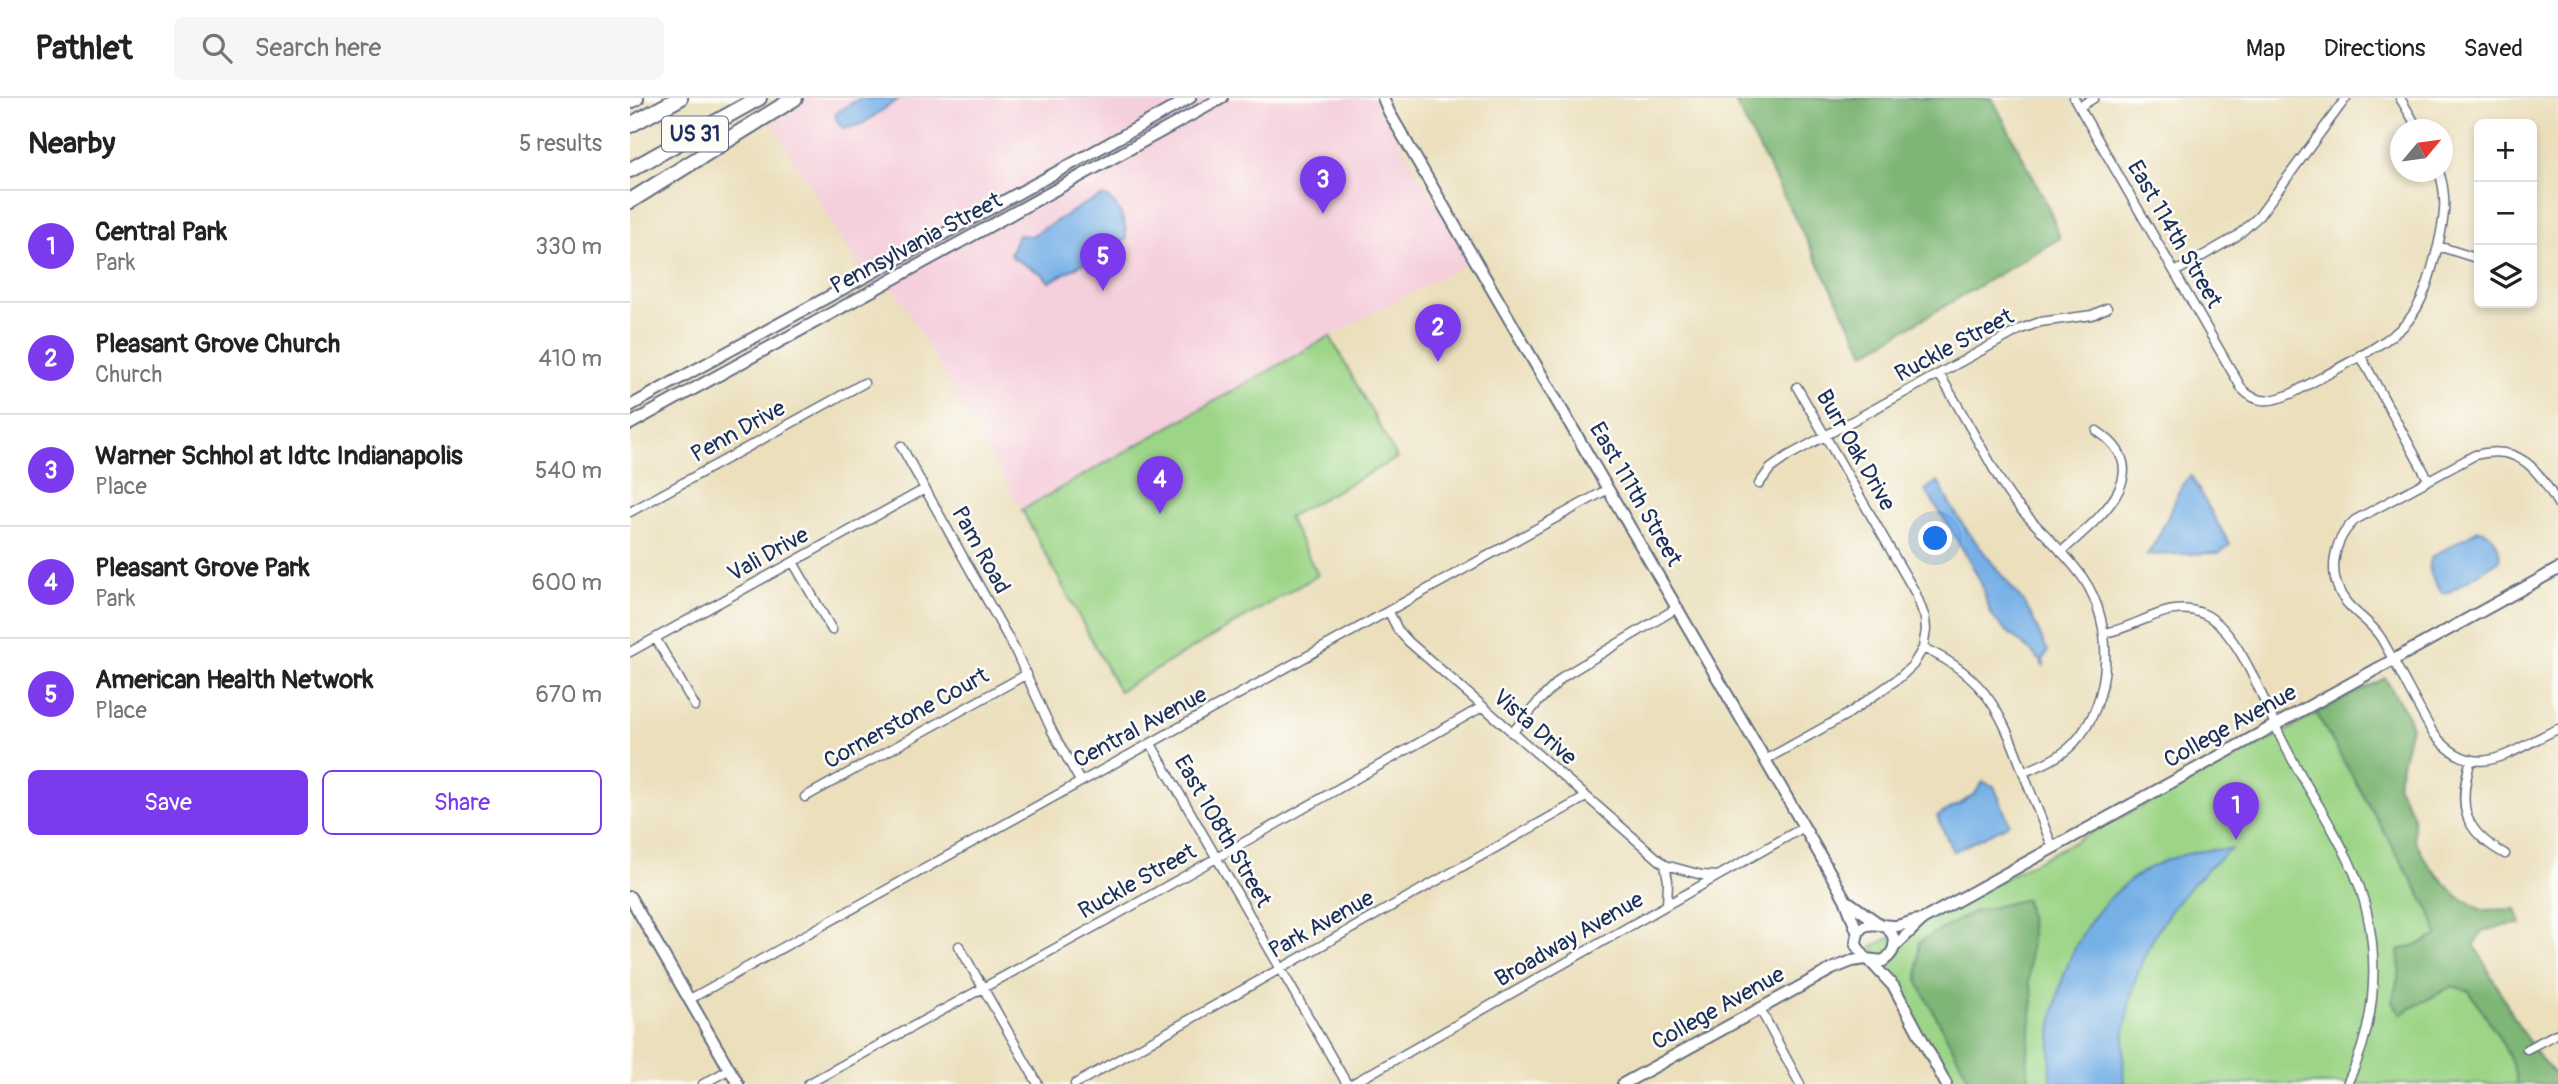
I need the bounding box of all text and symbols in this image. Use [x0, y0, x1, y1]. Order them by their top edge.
search box [174, 17, 664, 80]
text: Pathlet [35, 28, 132, 69]
icon: search [198, 29, 236, 67]
text: Search here [254, 32, 381, 64]
text: Map [2246, 34, 2286, 63]
text: Directions [2324, 34, 2425, 63]
text: Saved [2463, 34, 2523, 63]
road number: US 31 [662, 117, 728, 152]
north arrow [2390, 119, 2453, 182]
map controls [2474, 119, 2537, 308]
button: + [2474, 119, 2537, 182]
text: Nearby [28, 125, 115, 162]
text: 5 results [519, 129, 602, 158]
street label: East 114th Street [2121, 155, 2229, 314]
pin: 3 [1300, 156, 1346, 214]
button: − [2474, 182, 2537, 245]
street label: Pennsylvania Street [825, 185, 1007, 300]
text: Central Park [95, 216, 227, 248]
text: 1 [47, 232, 56, 261]
text: 330 m [535, 232, 602, 261]
pin: 5 [1080, 233, 1126, 291]
button: layers [2474, 245, 2537, 308]
text: Park [95, 248, 135, 277]
street label: Ruckle Street [1890, 301, 2019, 388]
pin: 2 [1415, 304, 1461, 362]
text: Pleasant Grove Church [95, 328, 340, 360]
text: 2 [45, 344, 57, 373]
text: 410 m [539, 344, 602, 373]
text: Church [95, 360, 162, 389]
street label: Burr Oak Drive [1810, 384, 1903, 516]
street label: Penn Drive [686, 393, 791, 469]
street label: East 111th Street [1583, 417, 1689, 572]
text: Warner Schhol at Idtc Indianapolis [95, 440, 463, 472]
text: 3 [45, 456, 57, 485]
text: 540 m [535, 456, 602, 485]
pin: 4 [1137, 456, 1183, 514]
text: Place [95, 472, 147, 501]
street label: Pam Road [945, 501, 1017, 599]
street label: Vali Drive [722, 520, 814, 588]
your location [1918, 521, 1952, 555]
text: Pleasant Grove Park [95, 552, 310, 584]
text: 4 [44, 568, 58, 597]
text: 600 m [532, 568, 602, 597]
text: Park [95, 584, 135, 613]
street label: Cornerstone Court [819, 660, 994, 775]
text: American Health Network [95, 664, 373, 696]
street label: College Avenue [2158, 677, 2302, 774]
street label: Central Avenue [1068, 679, 1212, 774]
text: 5 [45, 680, 57, 709]
text: 670 m [536, 680, 602, 709]
street label: Vista Drive [1487, 683, 1584, 772]
text: Place [95, 696, 147, 725]
street label: East 108th Street [1168, 750, 1279, 913]
button: Save [28, 770, 308, 835]
button: Share [322, 770, 602, 835]
pin: 1 [2213, 782, 2259, 840]
street label: Ruckle Street [1073, 836, 1202, 925]
street label: Park Avenue [1263, 883, 1379, 965]
street label: Broadway Avenue [1490, 884, 1649, 993]
street label: College Avenue [1646, 959, 1790, 1056]

